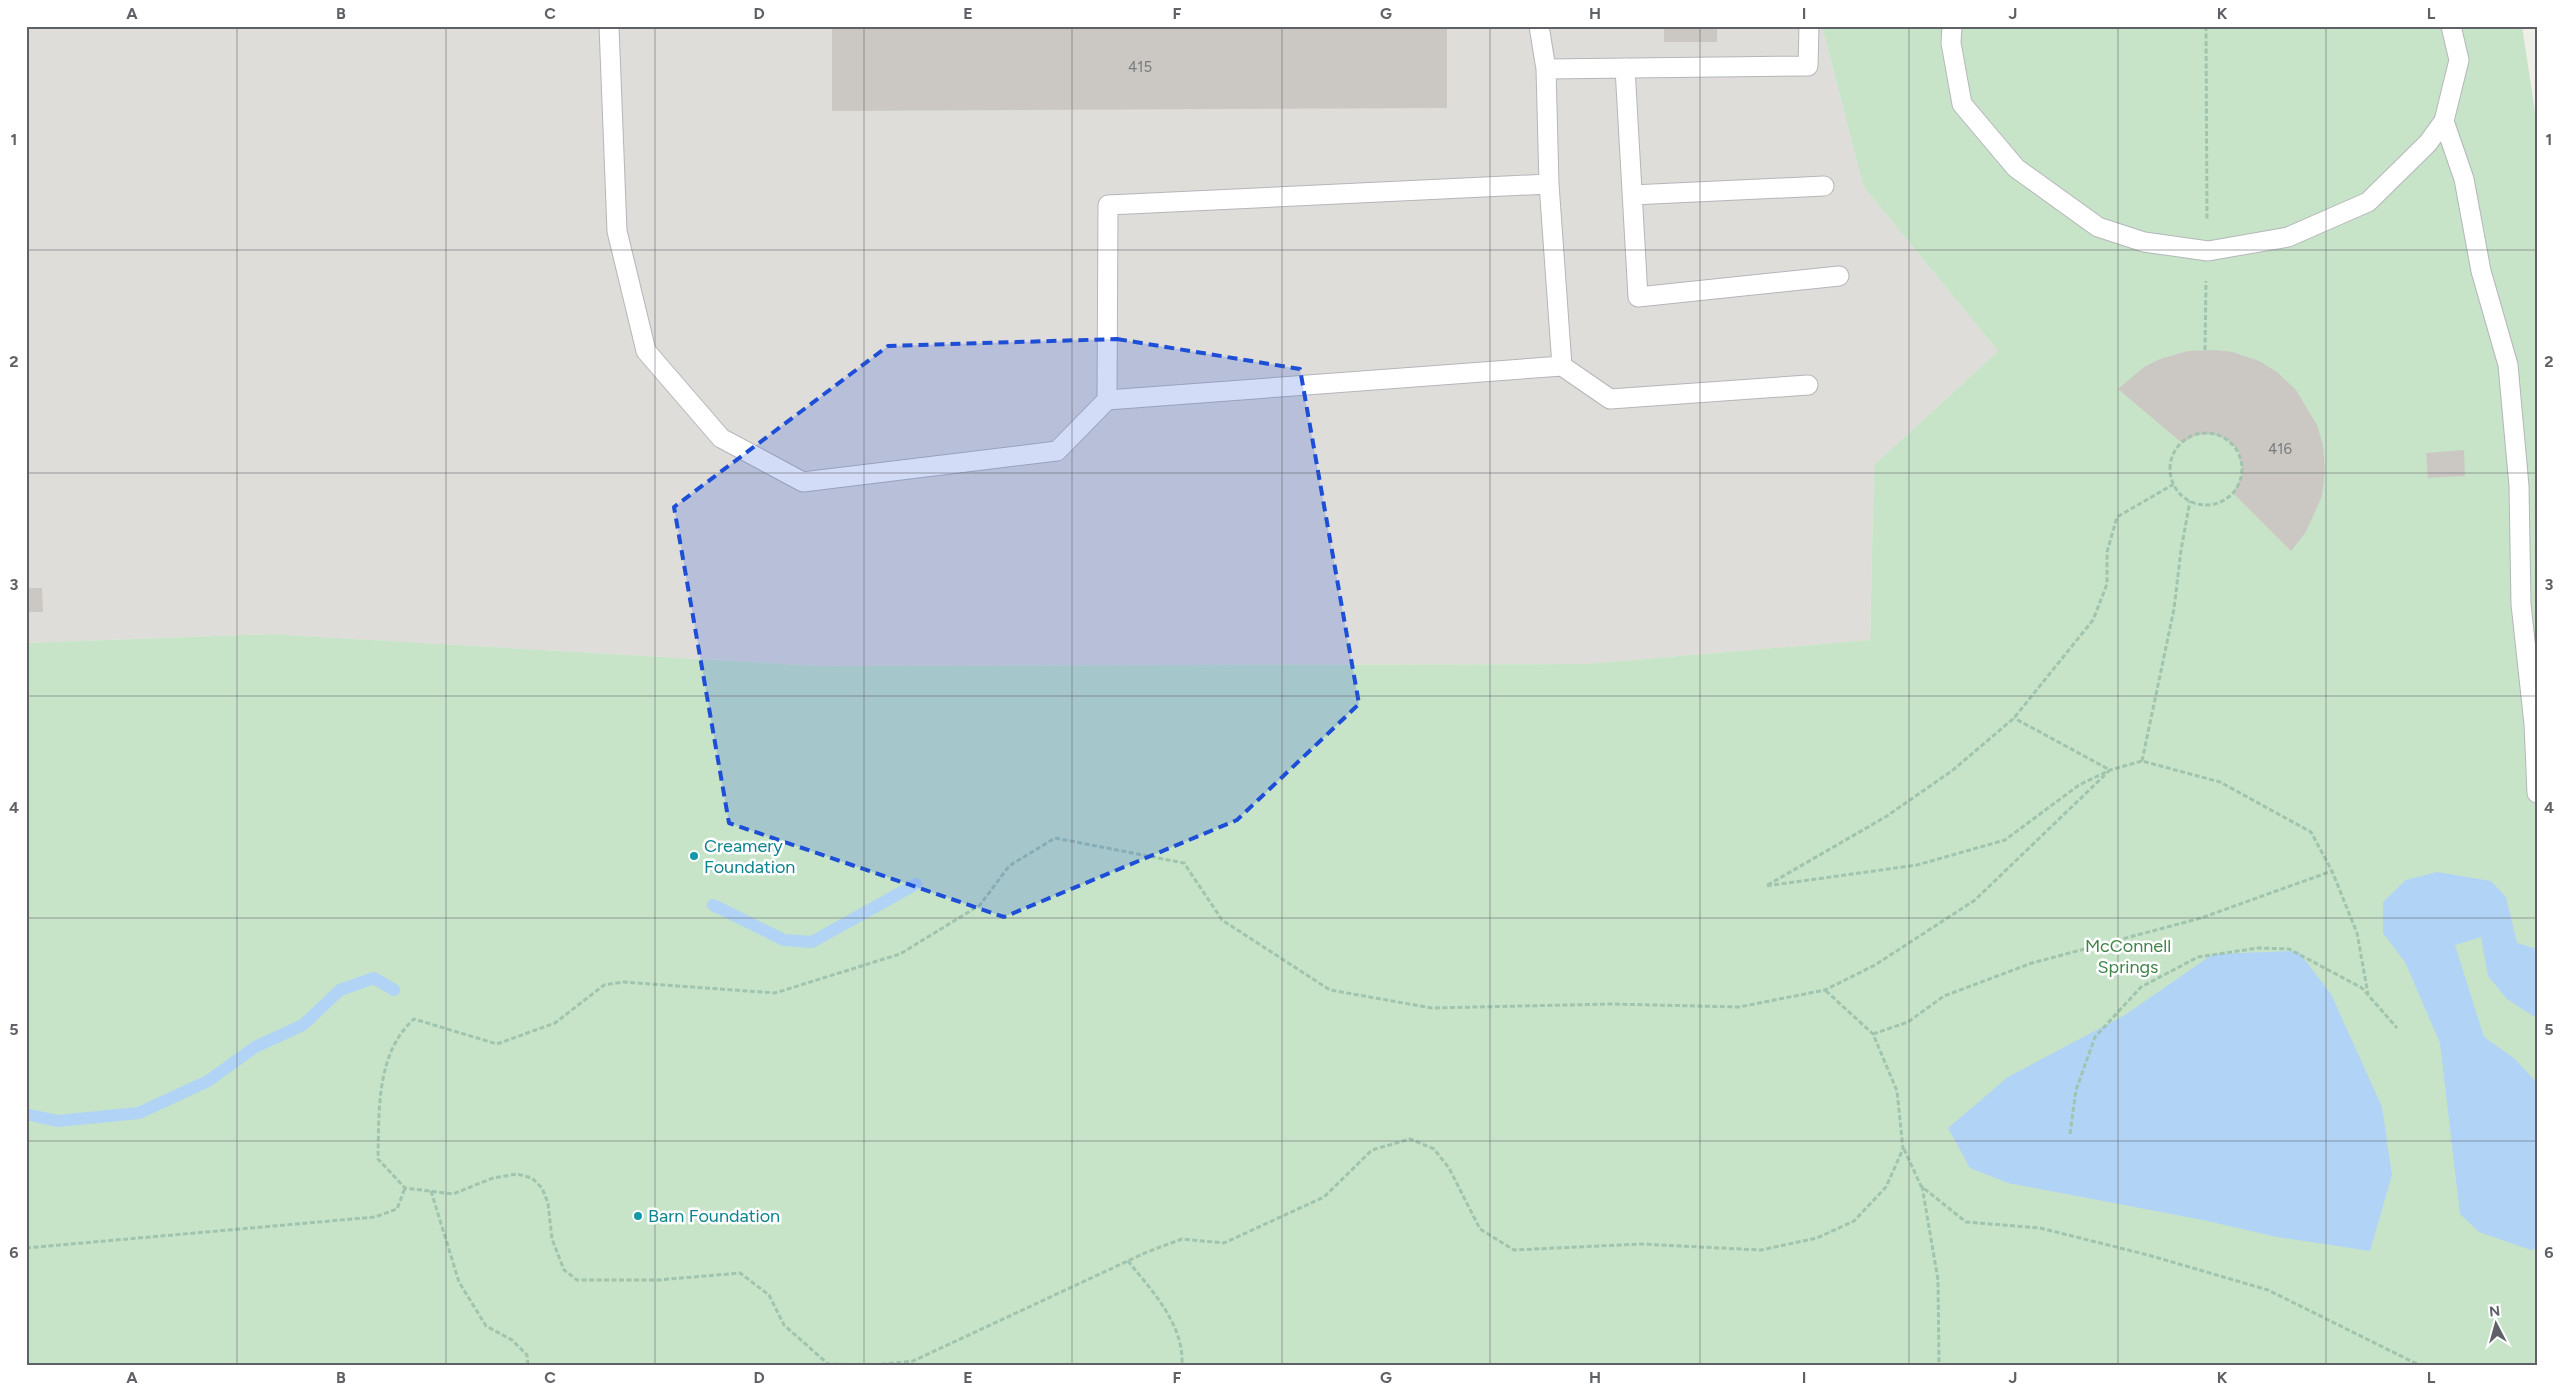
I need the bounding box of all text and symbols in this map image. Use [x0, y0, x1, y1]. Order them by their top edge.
text: A [126, 4, 138, 23]
text: B [336, 4, 346, 23]
text: C [544, 4, 556, 23]
text: D [753, 4, 765, 23]
text: E [963, 4, 973, 23]
text: F [1173, 4, 1182, 23]
text: G [1380, 4, 1392, 23]
text: H [1589, 4, 1601, 23]
text: I [1802, 4, 1806, 23]
text: J [2009, 4, 2017, 23]
text: K [2217, 4, 2228, 23]
text: L [2427, 4, 2436, 23]
house number: 415 [1128, 58, 1152, 76]
text: 1 [11, 130, 17, 149]
text: 1 [2546, 130, 2552, 149]
text: 2 [9, 352, 19, 371]
text: 2 [2544, 352, 2554, 371]
house number: 416 [2268, 440, 2293, 458]
text: 3 [10, 575, 19, 594]
text: 3 [2545, 575, 2554, 594]
text: 4 [9, 798, 19, 817]
text: 4 [2544, 798, 2554, 817]
place label: Creamery Foundation [704, 835, 795, 878]
marker: Creamery Foundation [688, 850, 700, 862]
park label: McConnell Springs [2085, 935, 2171, 978]
text: 5 [9, 1020, 19, 1039]
text: 5 [2544, 1020, 2554, 1039]
place label: Barn Foundation [648, 1205, 780, 1227]
marker: Barn Foundation [632, 1210, 644, 1222]
text: 6 [9, 1243, 19, 1262]
text: 6 [2544, 1243, 2554, 1262]
north arrow [2470, 1298, 2520, 1348]
text: N [2488, 1303, 2501, 1321]
text: A [126, 1368, 138, 1387]
text: B [336, 1368, 346, 1387]
text: C [544, 1368, 556, 1387]
text: D [753, 1368, 765, 1387]
text: E [963, 1368, 973, 1387]
text: F [1173, 1368, 1182, 1387]
text: G [1380, 1368, 1392, 1387]
text: H [1589, 1368, 1601, 1387]
text: I [1802, 1368, 1806, 1387]
text: J [2009, 1368, 2017, 1387]
text: K [2217, 1368, 2228, 1387]
text: L [2427, 1368, 2436, 1387]

